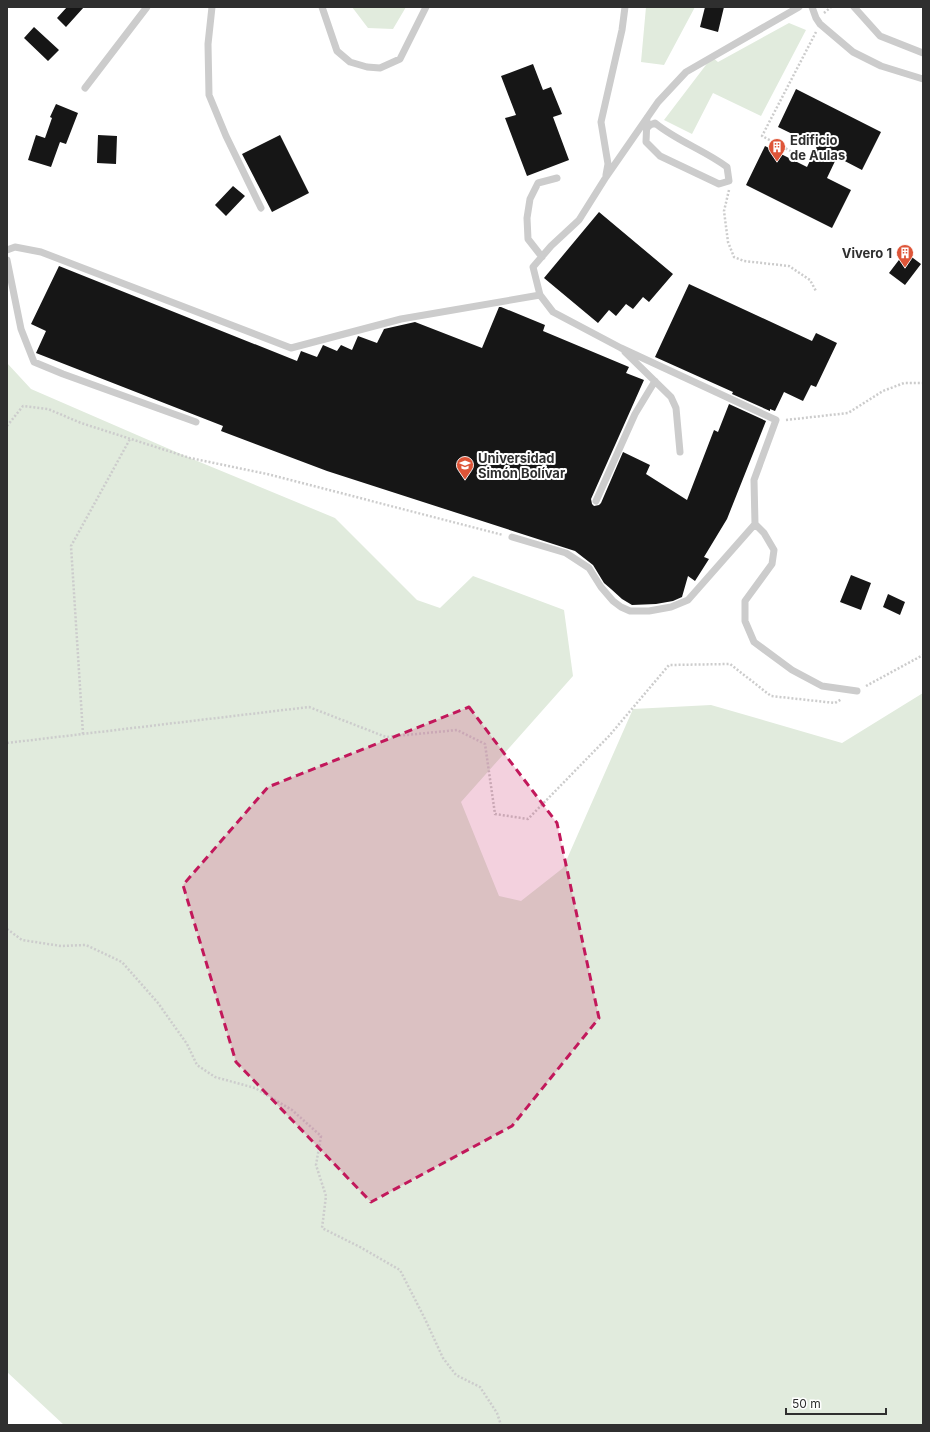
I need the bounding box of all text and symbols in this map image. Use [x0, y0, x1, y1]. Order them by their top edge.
place label: Edificio de Aulas [790, 132, 845, 163]
building icon: Edificio de Aulas [767, 137, 787, 162]
building icon: Vivero 1 [895, 243, 915, 268]
place label: Vivero 1 [842, 245, 892, 261]
place label: Universidad Simón Bolívar [478, 450, 566, 481]
school or university icon: Universidad Simón Bolívar [455, 455, 475, 480]
scale bar [786, 1390, 886, 1416]
text: 50 m [792, 1396, 821, 1411]

